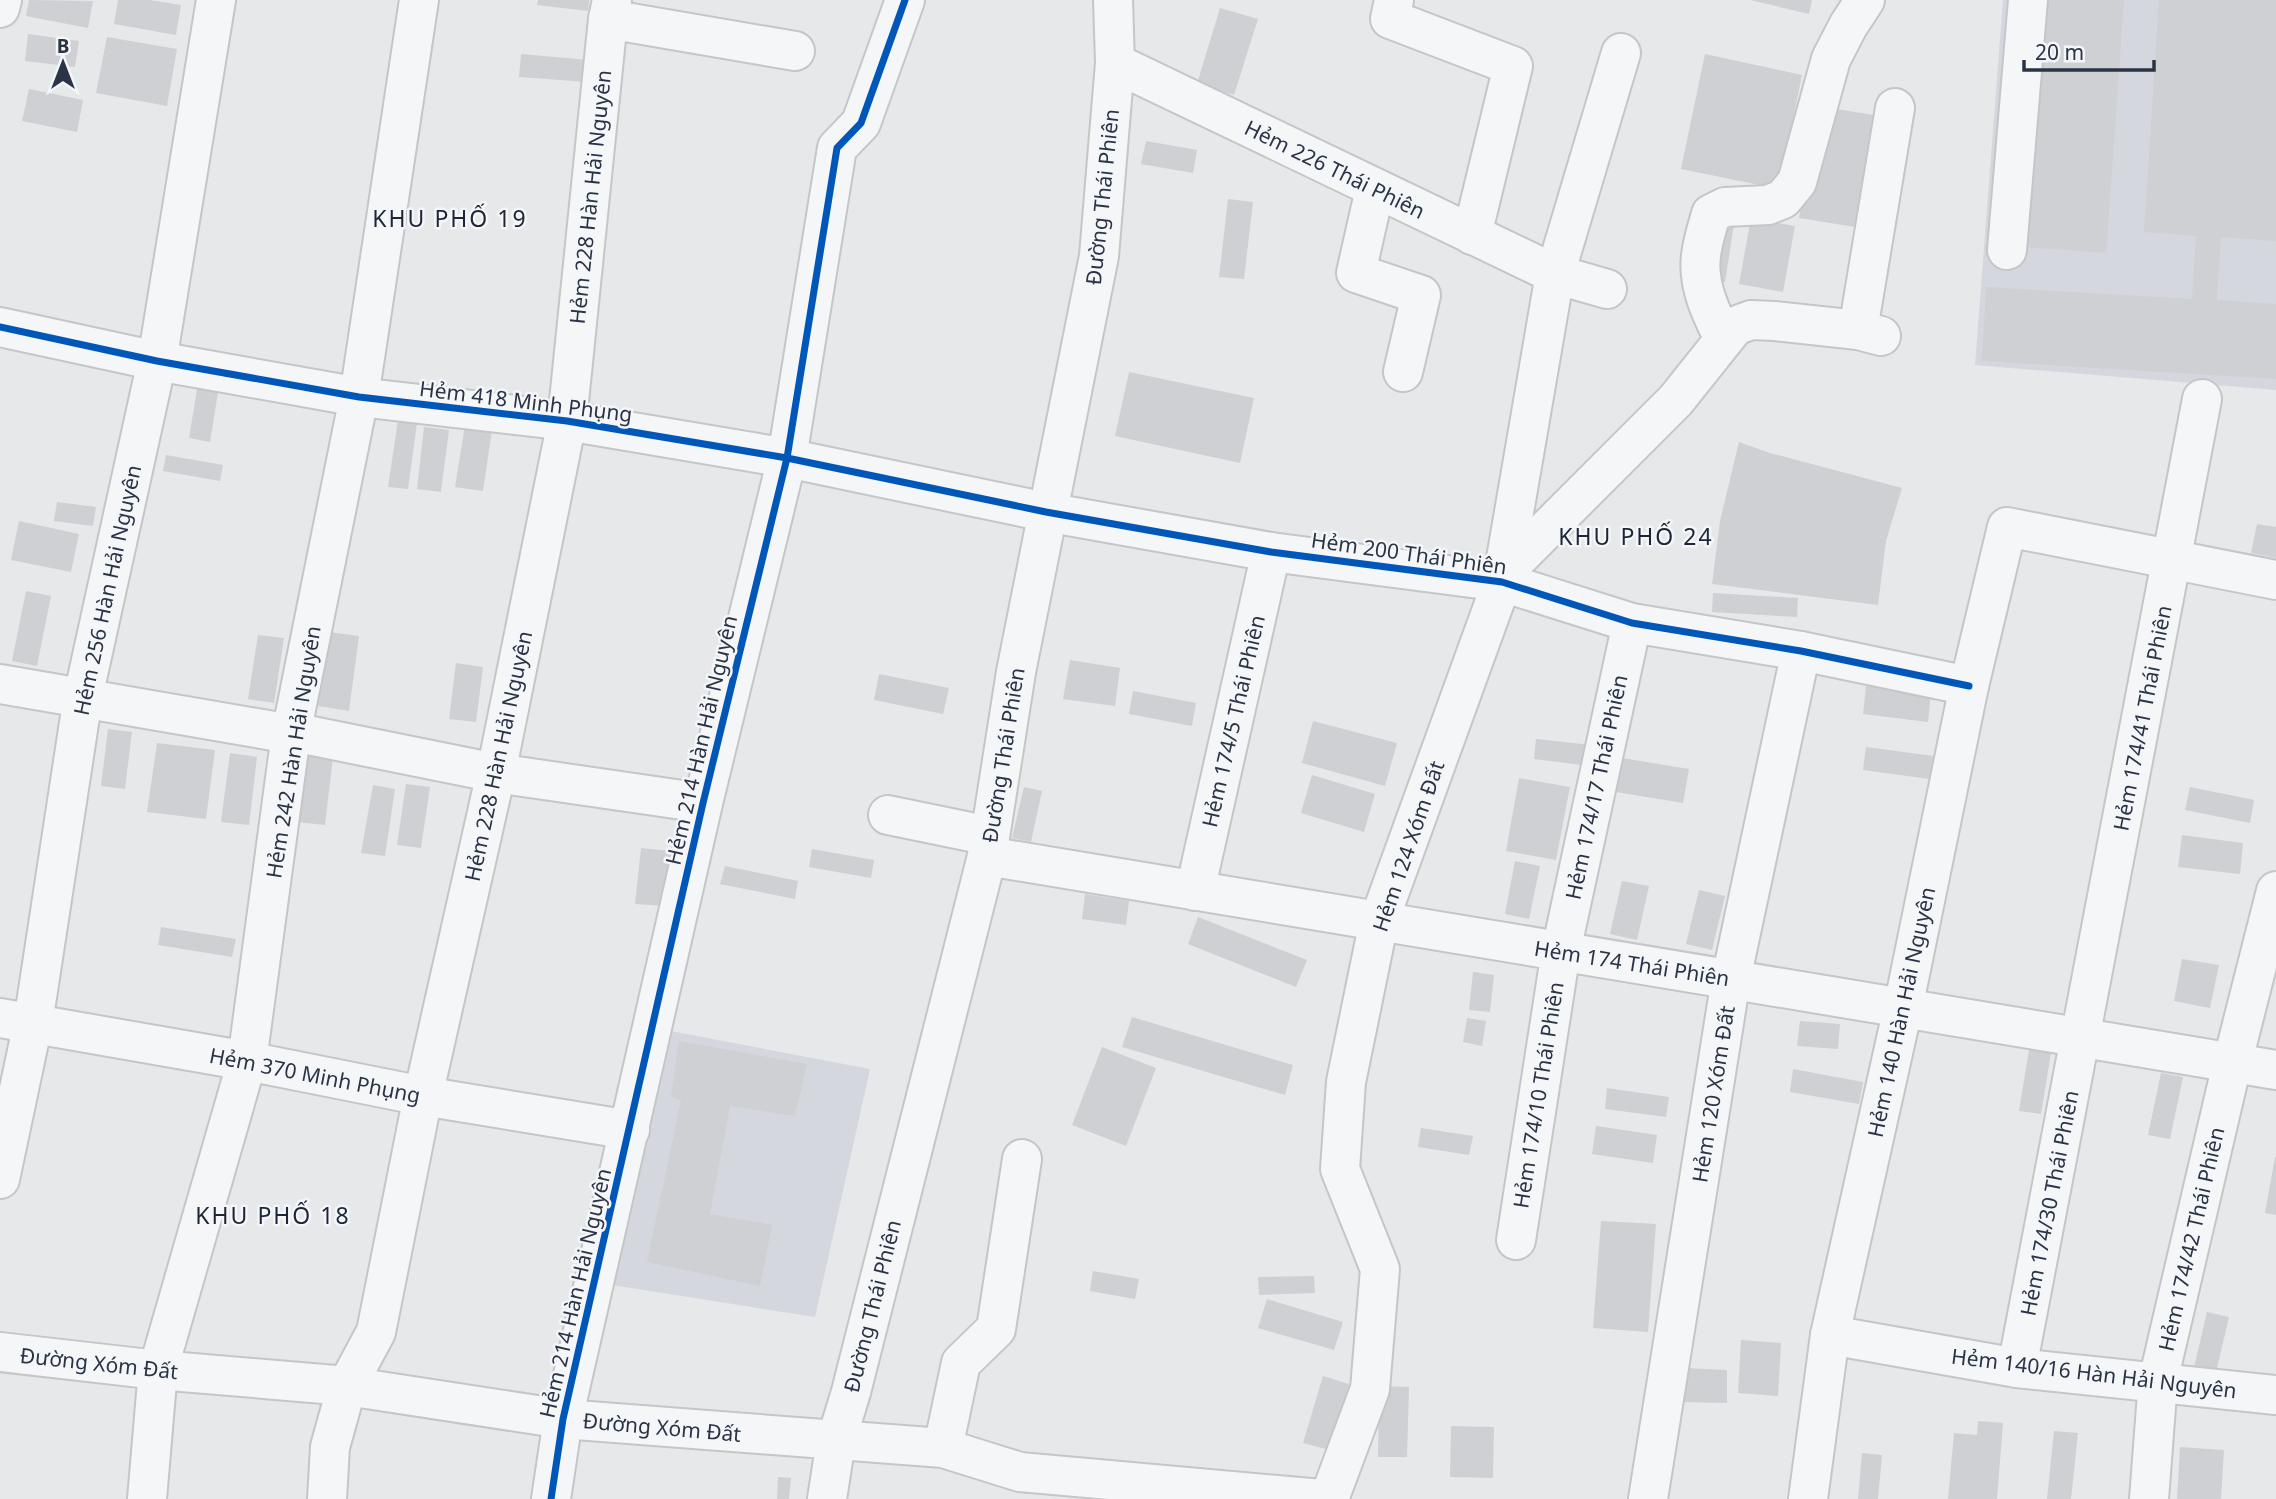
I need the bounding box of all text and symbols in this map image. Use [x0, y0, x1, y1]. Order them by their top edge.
north arrow [28, 28, 98, 98]
scale bar [2024, 28, 2154, 72]
text: B [57, 33, 69, 59]
text: 20 m [2035, 38, 2084, 66]
street label: Hẻm 228 Hàn Hải Nguyên [563, 69, 617, 325]
street label: Đường Thái Phiên [1079, 108, 1125, 286]
street label: Hẻm 226 Thái Phiên [1240, 113, 1430, 225]
district label: KHU PHỐ 19 [372, 202, 528, 234]
street label: Hẻm 418 Minh Phụng [418, 374, 634, 428]
street label: Hẻm 256 Hàn Hải Nguyên [67, 462, 147, 718]
district label: KHU PHỐ 24 [1558, 520, 1714, 552]
street label: Hẻm 200 Thái Phiên [1309, 525, 1509, 581]
street label: Hẻm 174/41 Thái Phiên [2106, 603, 2178, 833]
street label: Hẻm 214 Hàn Hải Nguyên [659, 612, 743, 868]
street label: Hẻm 174/5 Thái Phiên [1195, 612, 1271, 830]
street label: Hẻm 242 Hàn Hải Nguyên [259, 624, 327, 880]
street label: Hẻm 228 Hàn Hải Nguyên [458, 628, 538, 884]
street label: Đường Thái Phiên [975, 665, 1031, 845]
street label: Hẻm 174/17 Thái Phiên [1558, 672, 1634, 902]
street label: Hẻm 124 Xóm Đất [1366, 757, 1450, 935]
street label: Hẻm 140 Hàn Hải Nguyên [1861, 884, 1941, 1140]
street label: Hẻm 174 Thái Phiên [1532, 934, 1732, 992]
street label: Hẻm 174/10 Thái Phiên [1506, 980, 1570, 1210]
street label: Hẻm 120 Xóm Đất [1685, 1003, 1741, 1184]
street label: Hẻm 370 Minh Phụng [207, 1041, 423, 1109]
street label: Hẻm 174/30 Thái Phiên [2013, 1088, 2085, 1318]
street label: Hẻm 174/42 Thái Phiên [2152, 1124, 2230, 1354]
street label: Hẻm 214 Hàn Hải Nguyên [533, 1165, 617, 1421]
district label: KHU PHỐ 18 [195, 1199, 351, 1231]
street label: Đường Thái Phiên [837, 1217, 907, 1395]
street label: Đường Xóm Đất [19, 1341, 180, 1385]
street label: Hẻm 140/16 Hàn Hải Nguyên [1950, 1342, 2238, 1404]
street label: Đường Xóm Đất [582, 1406, 743, 1448]

